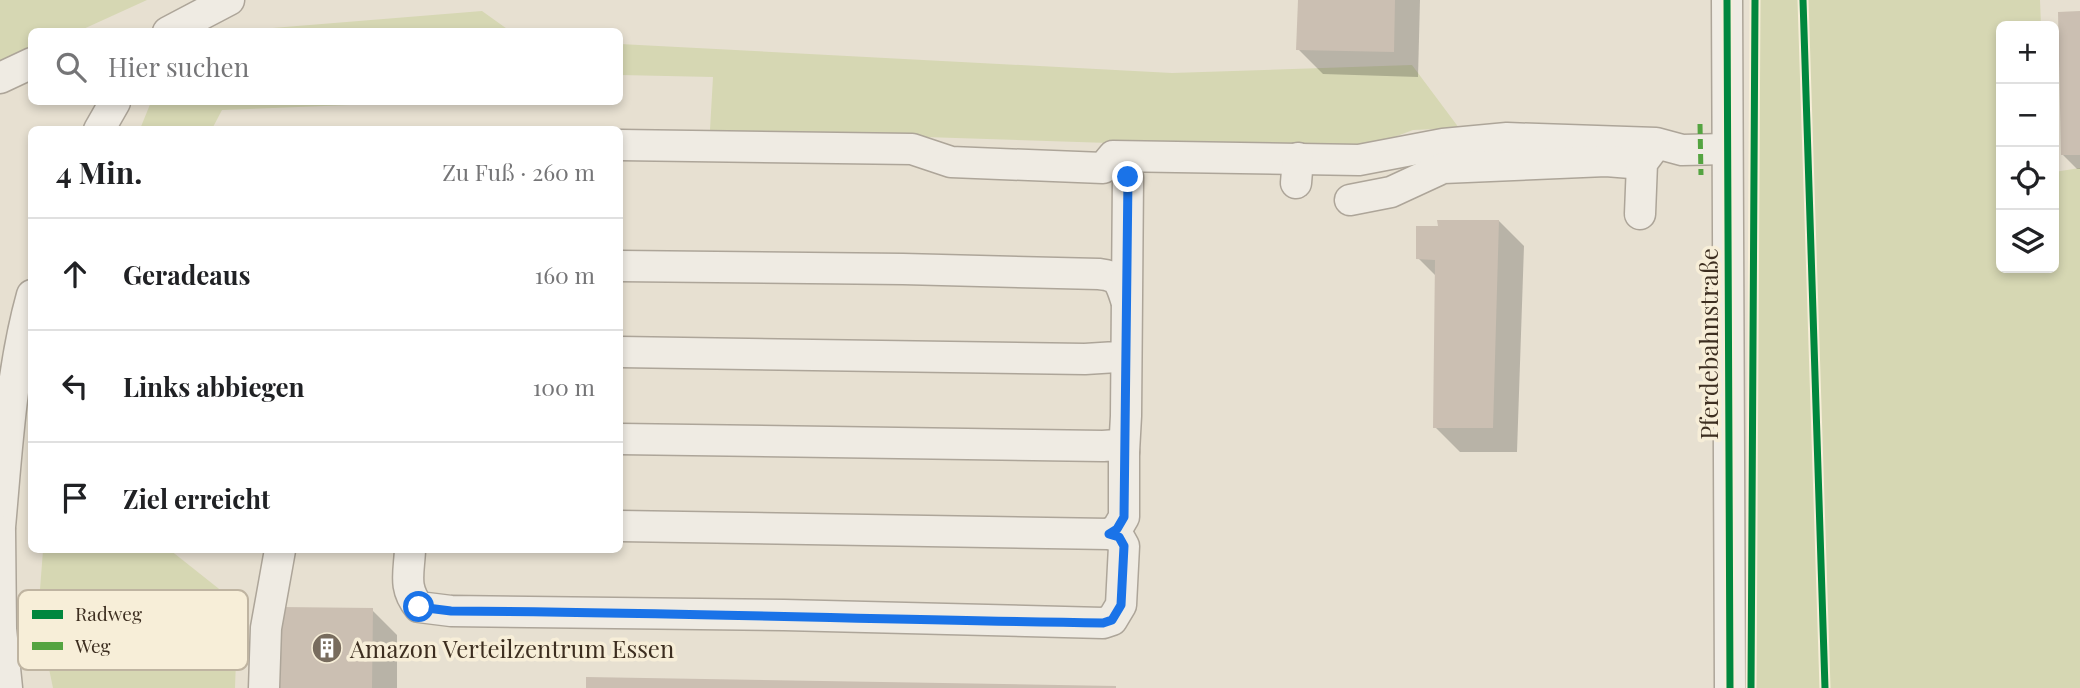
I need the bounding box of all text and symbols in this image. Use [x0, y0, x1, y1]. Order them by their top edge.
map controls [1996, 21, 2059, 273]
button: + [1996, 21, 2059, 84]
search box [28, 28, 623, 105]
icon: search [52, 48, 90, 86]
text: Hier suchen [108, 49, 249, 84]
button: − [1996, 84, 2059, 147]
button: locate [1996, 147, 2059, 210]
text: 4 Min. [56, 152, 142, 192]
text: Zu Fuß · 260 m [442, 156, 595, 187]
route end [1112, 161, 1143, 192]
button: layers [1996, 210, 2059, 273]
street label: Pferdebahnstraße [1692, 248, 1724, 440]
icon: ahead [56, 255, 94, 293]
text: Geradeaus [123, 257, 251, 292]
text: 160 m [535, 259, 595, 290]
icon: left [56, 367, 94, 405]
text: Links abbiegen [123, 369, 304, 404]
text: 100 m [533, 371, 595, 402]
icon: arrive [56, 479, 94, 517]
text: Ziel erreicht [123, 481, 270, 516]
legend [18, 590, 248, 670]
route start [403, 591, 434, 622]
text: Radweg [75, 600, 142, 626]
building icon: Amazon Verteilzentrum Essen [310, 631, 344, 665]
text: Weg [74, 632, 111, 658]
place label: Amazon Verteilzentrum Essen [349, 632, 674, 664]

